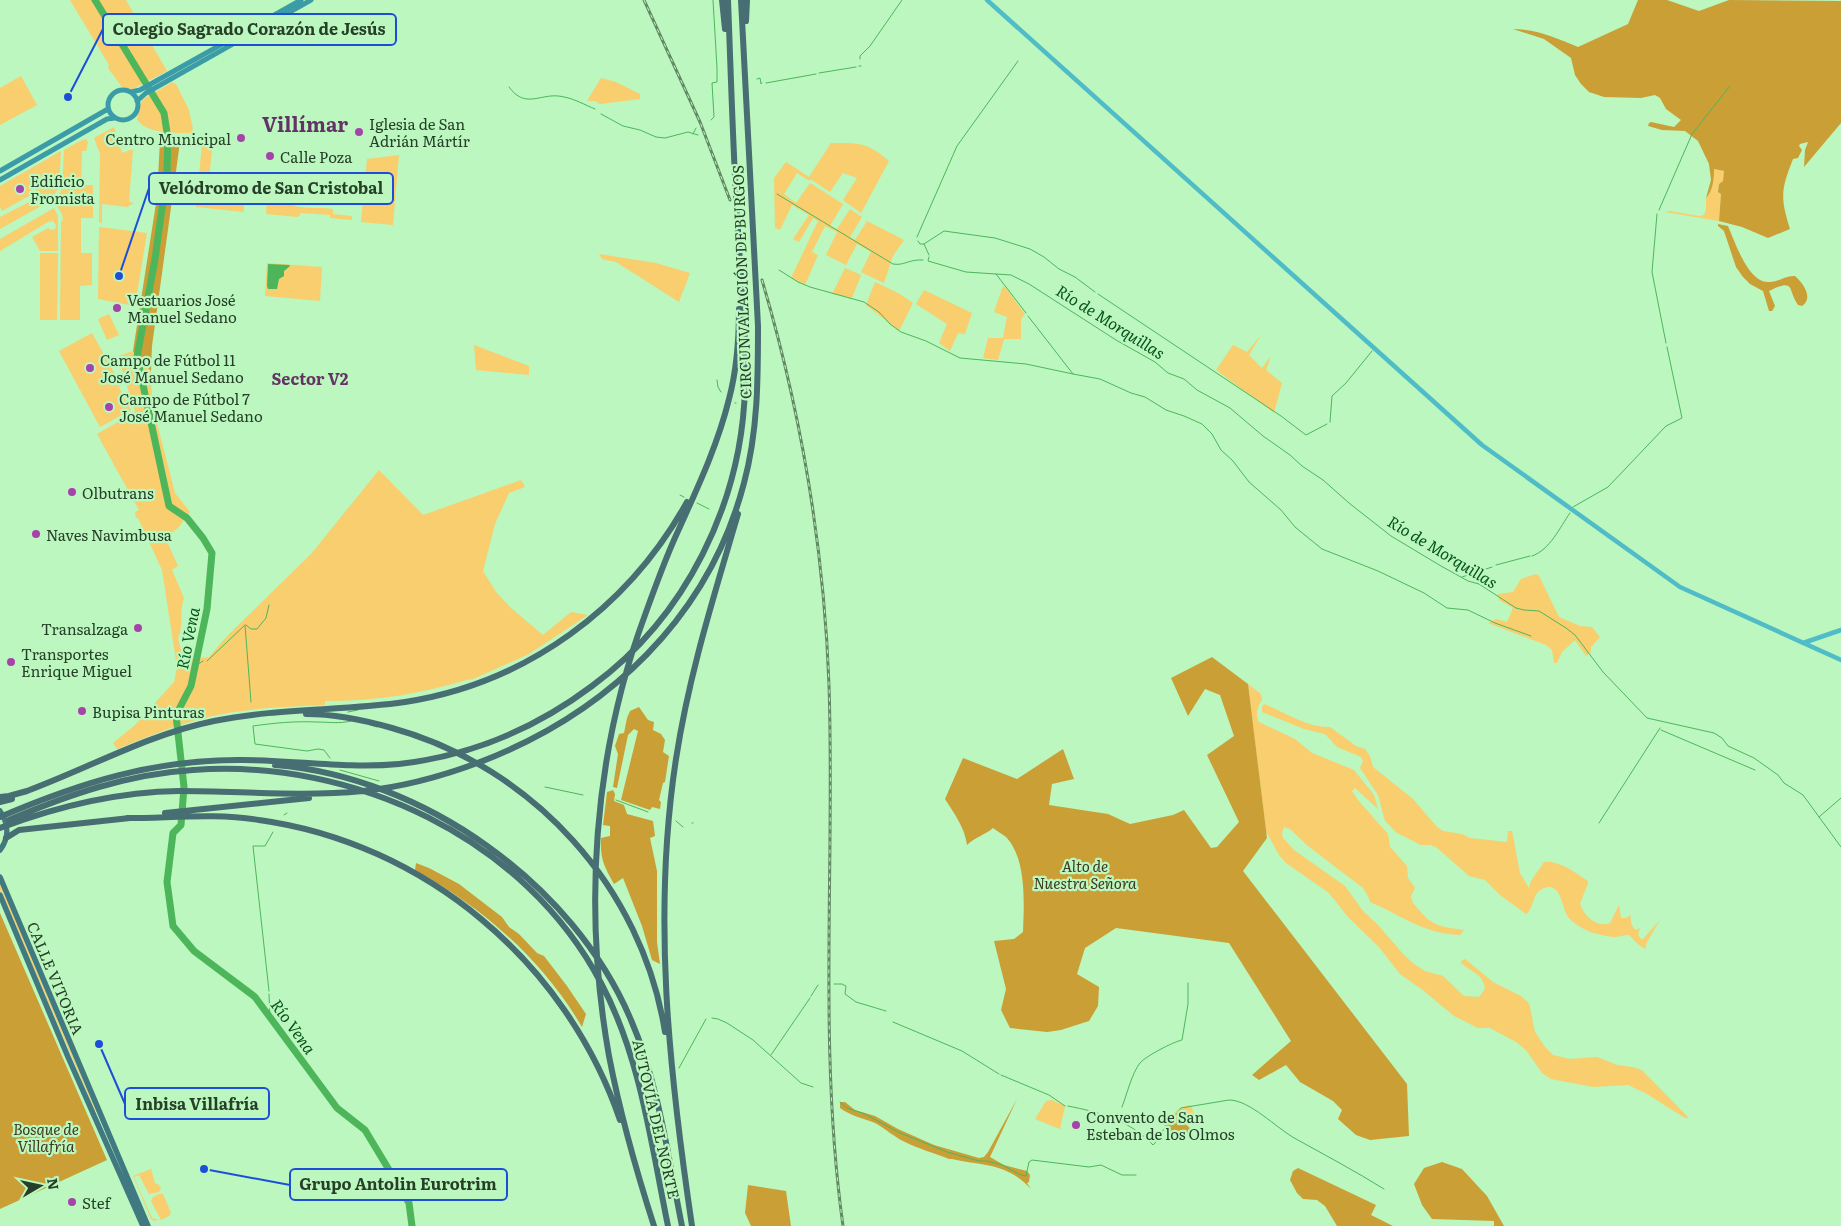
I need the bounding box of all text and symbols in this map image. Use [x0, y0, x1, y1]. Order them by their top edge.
callout: Colegio Sagrado Corazón de Jesús [103, 14, 396, 45]
text: Colegio Sagrado Corazón de Jesús [112, 16, 386, 40]
district label: Villímar [262, 108, 348, 138]
place label: Iglesia de San Adrián Mártír [369, 112, 470, 152]
marker: Iglesia de San Adrián Mártír [353, 126, 365, 138]
place label: Centro Municipal [105, 127, 231, 150]
marker: Centro Municipal [235, 132, 247, 144]
place label: Calle Poza [280, 145, 353, 168]
marker: Calle Poza [264, 150, 276, 162]
street label: CIRCUNVALACIÓN DE BURGOS [725, 165, 757, 399]
place label: Edificio Fromista [30, 169, 96, 209]
callout: Velódromo de San Cristobal [149, 173, 393, 204]
text: Velódromo de San Cristobal [159, 175, 383, 199]
marker: Edificio Fromista [14, 183, 26, 195]
water label: Río de Morquillas [1052, 278, 1170, 364]
place label: Vestuarios José Manuel Sedano [127, 288, 237, 328]
marker: Vestuarios José Manuel Sedano [111, 302, 123, 314]
place label: Campo de Fútbol 11 José Manuel Sedano [100, 348, 244, 388]
marker: Campo de Fútbol 11 José Manuel Sedano [84, 362, 96, 374]
district label: Sector V2 [272, 366, 349, 390]
place label: Campo de Fútbol 7 José Manuel Sedano [119, 387, 263, 427]
marker: Campo de Fútbol 7 José Manuel Sedano [103, 401, 115, 413]
place label: Olbutrans [82, 481, 154, 504]
marker: Olbutrans [66, 486, 78, 498]
water label: Río de Morquillas [1384, 509, 1502, 593]
place label: Naves Navimbusa [46, 523, 173, 546]
marker: Naves Navimbusa [30, 528, 42, 540]
water label: Río Vena [169, 604, 205, 671]
place label: Transalzaga [41, 617, 129, 640]
marker: Transalzaga [132, 622, 144, 634]
place label: Transportes Enrique Miguel [21, 642, 132, 682]
marker: Transportes Enrique Miguel [5, 656, 17, 668]
place label: Bupisa Pinturas [92, 700, 204, 723]
marker: Bupisa Pinturas [76, 705, 88, 717]
park label: Alto de Nuestra Señora [1033, 854, 1137, 894]
street label: CALLE VITORIA [22, 918, 90, 1038]
water label: Río Vena [266, 993, 323, 1059]
street label: AUTOVÍA DEL NORTE [627, 1037, 687, 1201]
callout: Inbisa Villafría [125, 1088, 269, 1119]
text: Inbisa Villafría [135, 1091, 259, 1115]
place label: Convento de San Esteban de los Olmos [1086, 1105, 1235, 1145]
park label: Bosque de Villafría [13, 1117, 79, 1157]
marker: Convento de San Esteban de los Olmos [1070, 1119, 1082, 1131]
north arrow [15, 1161, 65, 1211]
callout: Grupo Antolin Eurotrim [290, 1169, 507, 1200]
text: Grupo Antolin Eurotrim [299, 1171, 497, 1195]
text: N [43, 1176, 65, 1191]
place label: Stef [82, 1191, 112, 1214]
marker: Stef [66, 1196, 78, 1208]

